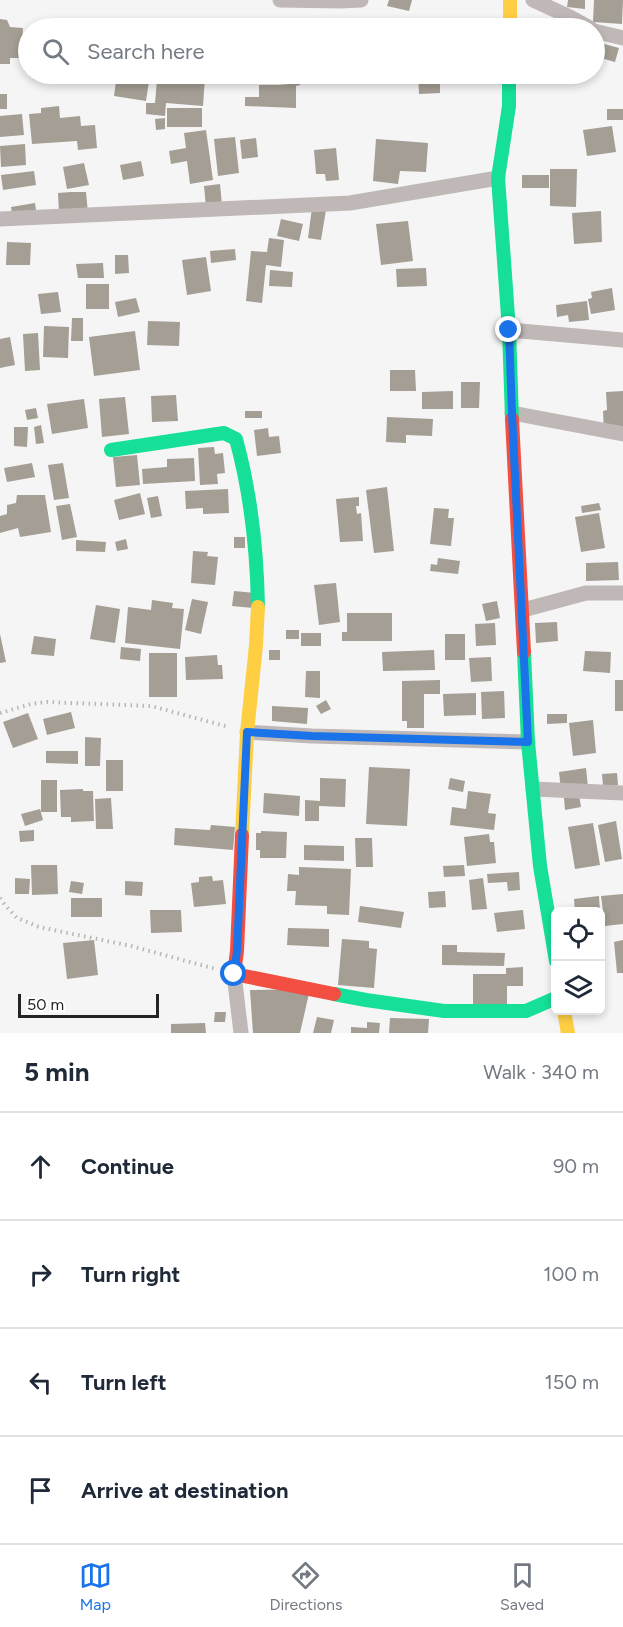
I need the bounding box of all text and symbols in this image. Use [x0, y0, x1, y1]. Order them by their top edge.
search box [18, 18, 605, 84]
icon: search [39, 35, 72, 68]
text: Search here [87, 38, 205, 65]
route end [495, 316, 521, 342]
map controls [551, 907, 605, 1015]
button: locate [551, 907, 605, 961]
route start [220, 960, 246, 986]
button: layers [551, 961, 605, 1015]
scale bar [18, 991, 159, 1019]
text: 50 m [27, 995, 64, 1014]
text: 5 min [24, 1056, 90, 1088]
text: Walk · 340 m [483, 1060, 599, 1084]
icon: ahead [24, 1150, 57, 1183]
text: Continue [81, 1153, 174, 1180]
text: 90 m [553, 1154, 599, 1178]
icon: right [24, 1258, 57, 1291]
text: Turn right [81, 1261, 180, 1288]
text: 100 m [543, 1262, 599, 1286]
icon: left [24, 1366, 57, 1399]
text: Turn left [81, 1369, 167, 1396]
text: 150 m [544, 1370, 599, 1394]
icon: arrive [24, 1474, 57, 1507]
text: Arrive at destination [81, 1477, 289, 1504]
tab: Map [79, 1559, 112, 1614]
tab: Directions [269, 1559, 342, 1614]
tab: Saved [500, 1559, 544, 1614]

